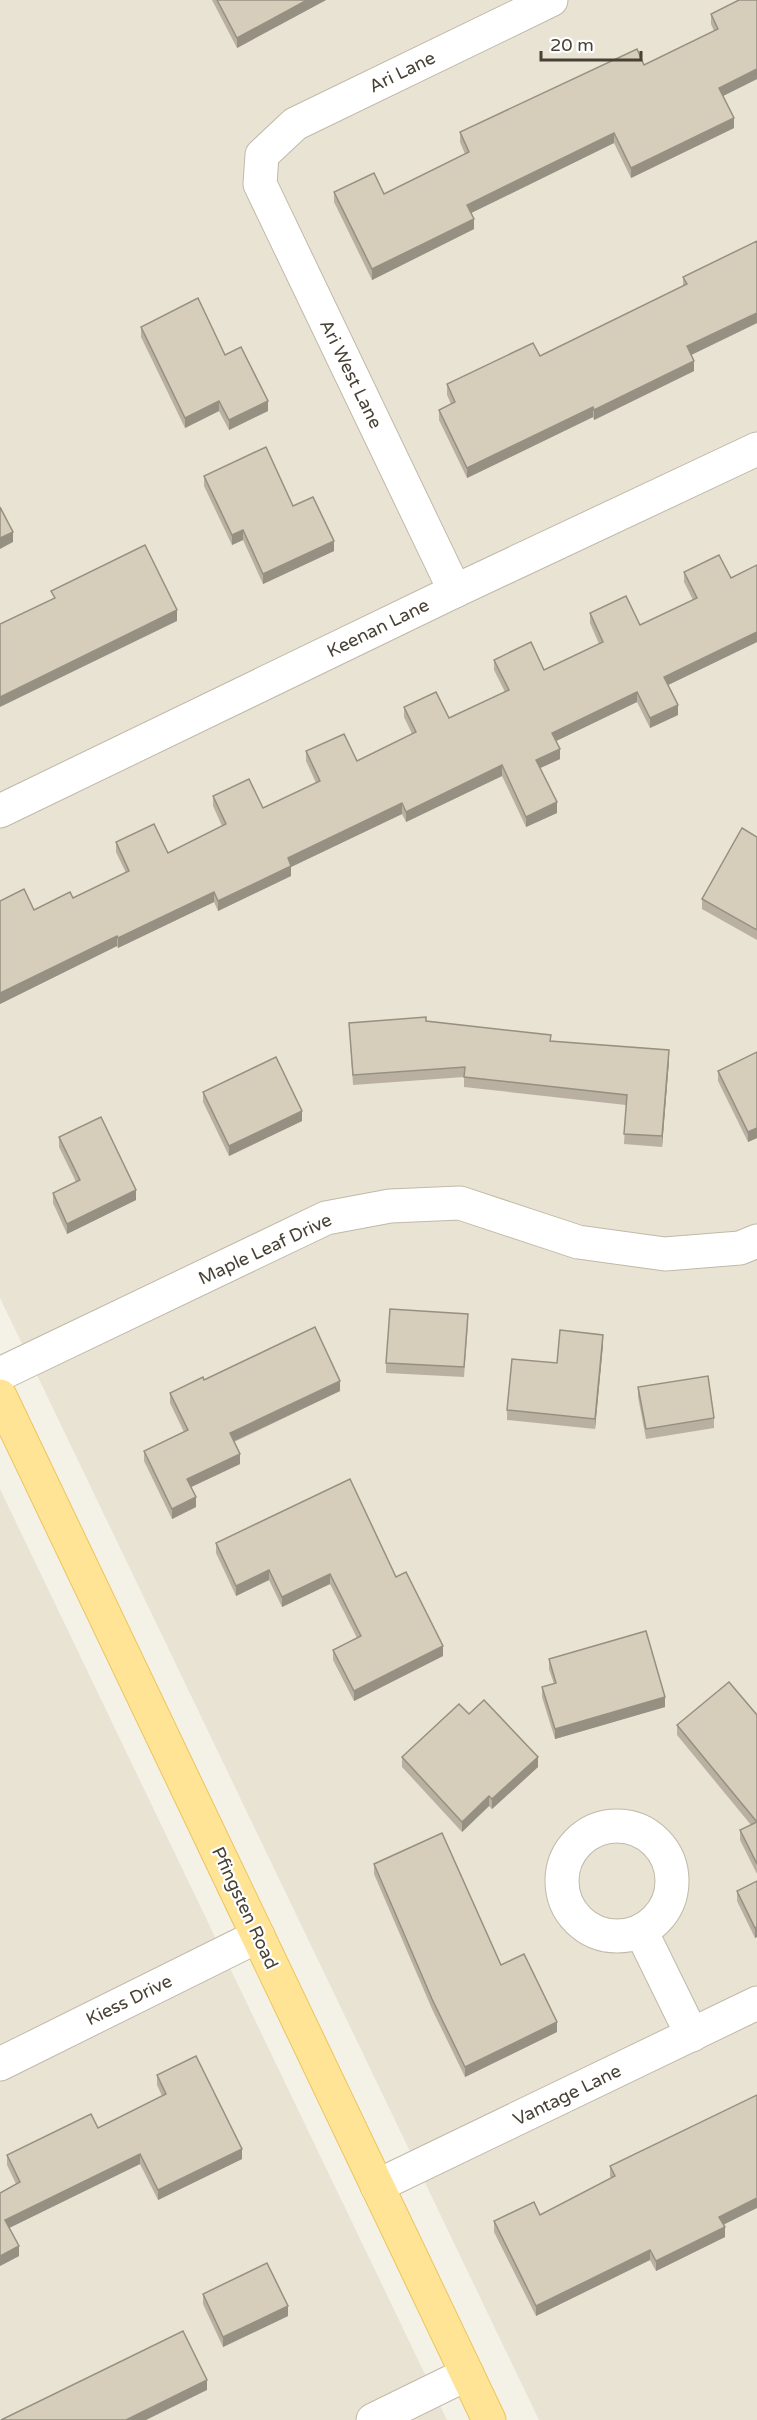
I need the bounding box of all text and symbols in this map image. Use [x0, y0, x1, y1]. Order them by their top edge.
scale bar [541, 24, 642, 62]
text: 20 m [550, 34, 594, 56]
street label: Ari Lane [365, 47, 439, 97]
street label: Ari West Lane [315, 316, 387, 432]
street label: Keenan Lane [323, 594, 433, 662]
street label: Maple Leaf Drive [195, 1208, 335, 1290]
street label: Pfingsten Road [207, 1843, 283, 1973]
street label: Kiess Drive [82, 1970, 176, 2030]
street label: Vantage Lane [510, 2059, 624, 2131]

